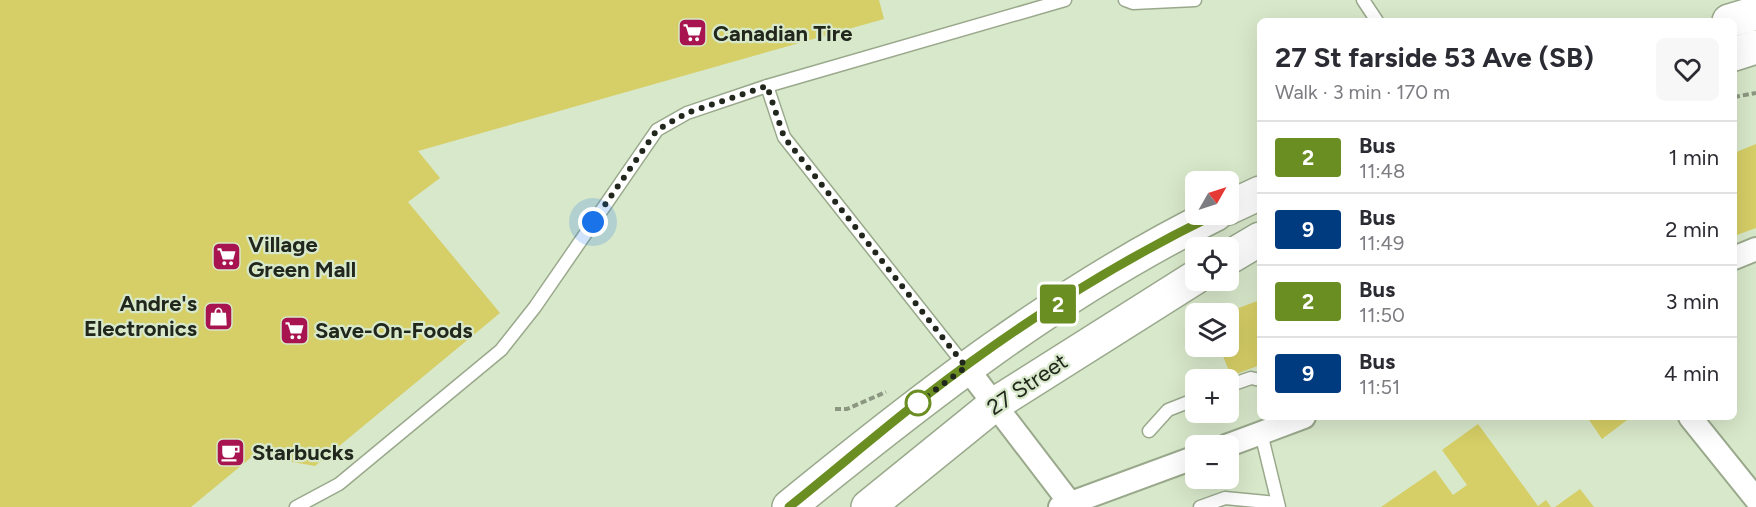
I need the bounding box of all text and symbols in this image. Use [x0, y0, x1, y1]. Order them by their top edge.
supermarket icon: Canadian Tire [676, 17, 708, 49]
place label: Canadian Tire [713, 20, 852, 47]
button: heart [1656, 38, 1719, 101]
text: 27 St farside 53 Ave (SB) [1275, 40, 1594, 74]
text: Walk · 3 min · 170 m [1275, 80, 1450, 104]
text: Bus [1359, 132, 1395, 159]
text: 1 min [1668, 144, 1719, 171]
text: 2 [1302, 145, 1314, 170]
text: 11:48 [1359, 159, 1405, 183]
north arrow [1185, 171, 1239, 225]
map controls [1185, 171, 1239, 489]
text: Bus [1359, 204, 1395, 231]
your location [578, 207, 608, 237]
text: 2 min [1665, 216, 1719, 243]
text: 9 [1302, 217, 1314, 242]
place label: Village Green Mall [248, 231, 356, 283]
text: 11:49 [1359, 231, 1404, 255]
button: locate [1185, 237, 1239, 291]
supermarket icon: Village Green Mall [211, 241, 243, 273]
text: Bus [1359, 276, 1395, 303]
line badge: 2 [1038, 284, 1078, 324]
text: 3 min [1665, 288, 1719, 315]
text: 2 [1302, 289, 1314, 314]
place label: Andre's Electronics [84, 290, 197, 342]
text: 2 [1052, 292, 1064, 317]
shop icon: Andre's Electronics [202, 300, 234, 332]
button: layers [1185, 303, 1239, 357]
text: 11:50 [1359, 303, 1405, 327]
supermarket icon: Save-On-Foods [278, 314, 310, 346]
place label: Save-On-Foods [315, 317, 473, 344]
street label: 27 Street [982, 348, 1073, 421]
text: Bus [1359, 348, 1395, 375]
text: 4 min [1664, 360, 1719, 387]
text: 9 [1302, 361, 1314, 386]
button: + [1185, 369, 1239, 423]
text: 11:51 [1359, 375, 1400, 399]
unlabelled marker [905, 390, 931, 416]
button: − [1185, 435, 1239, 489]
cafe icon: Starbucks [215, 436, 247, 468]
place label: Starbucks [252, 439, 354, 466]

